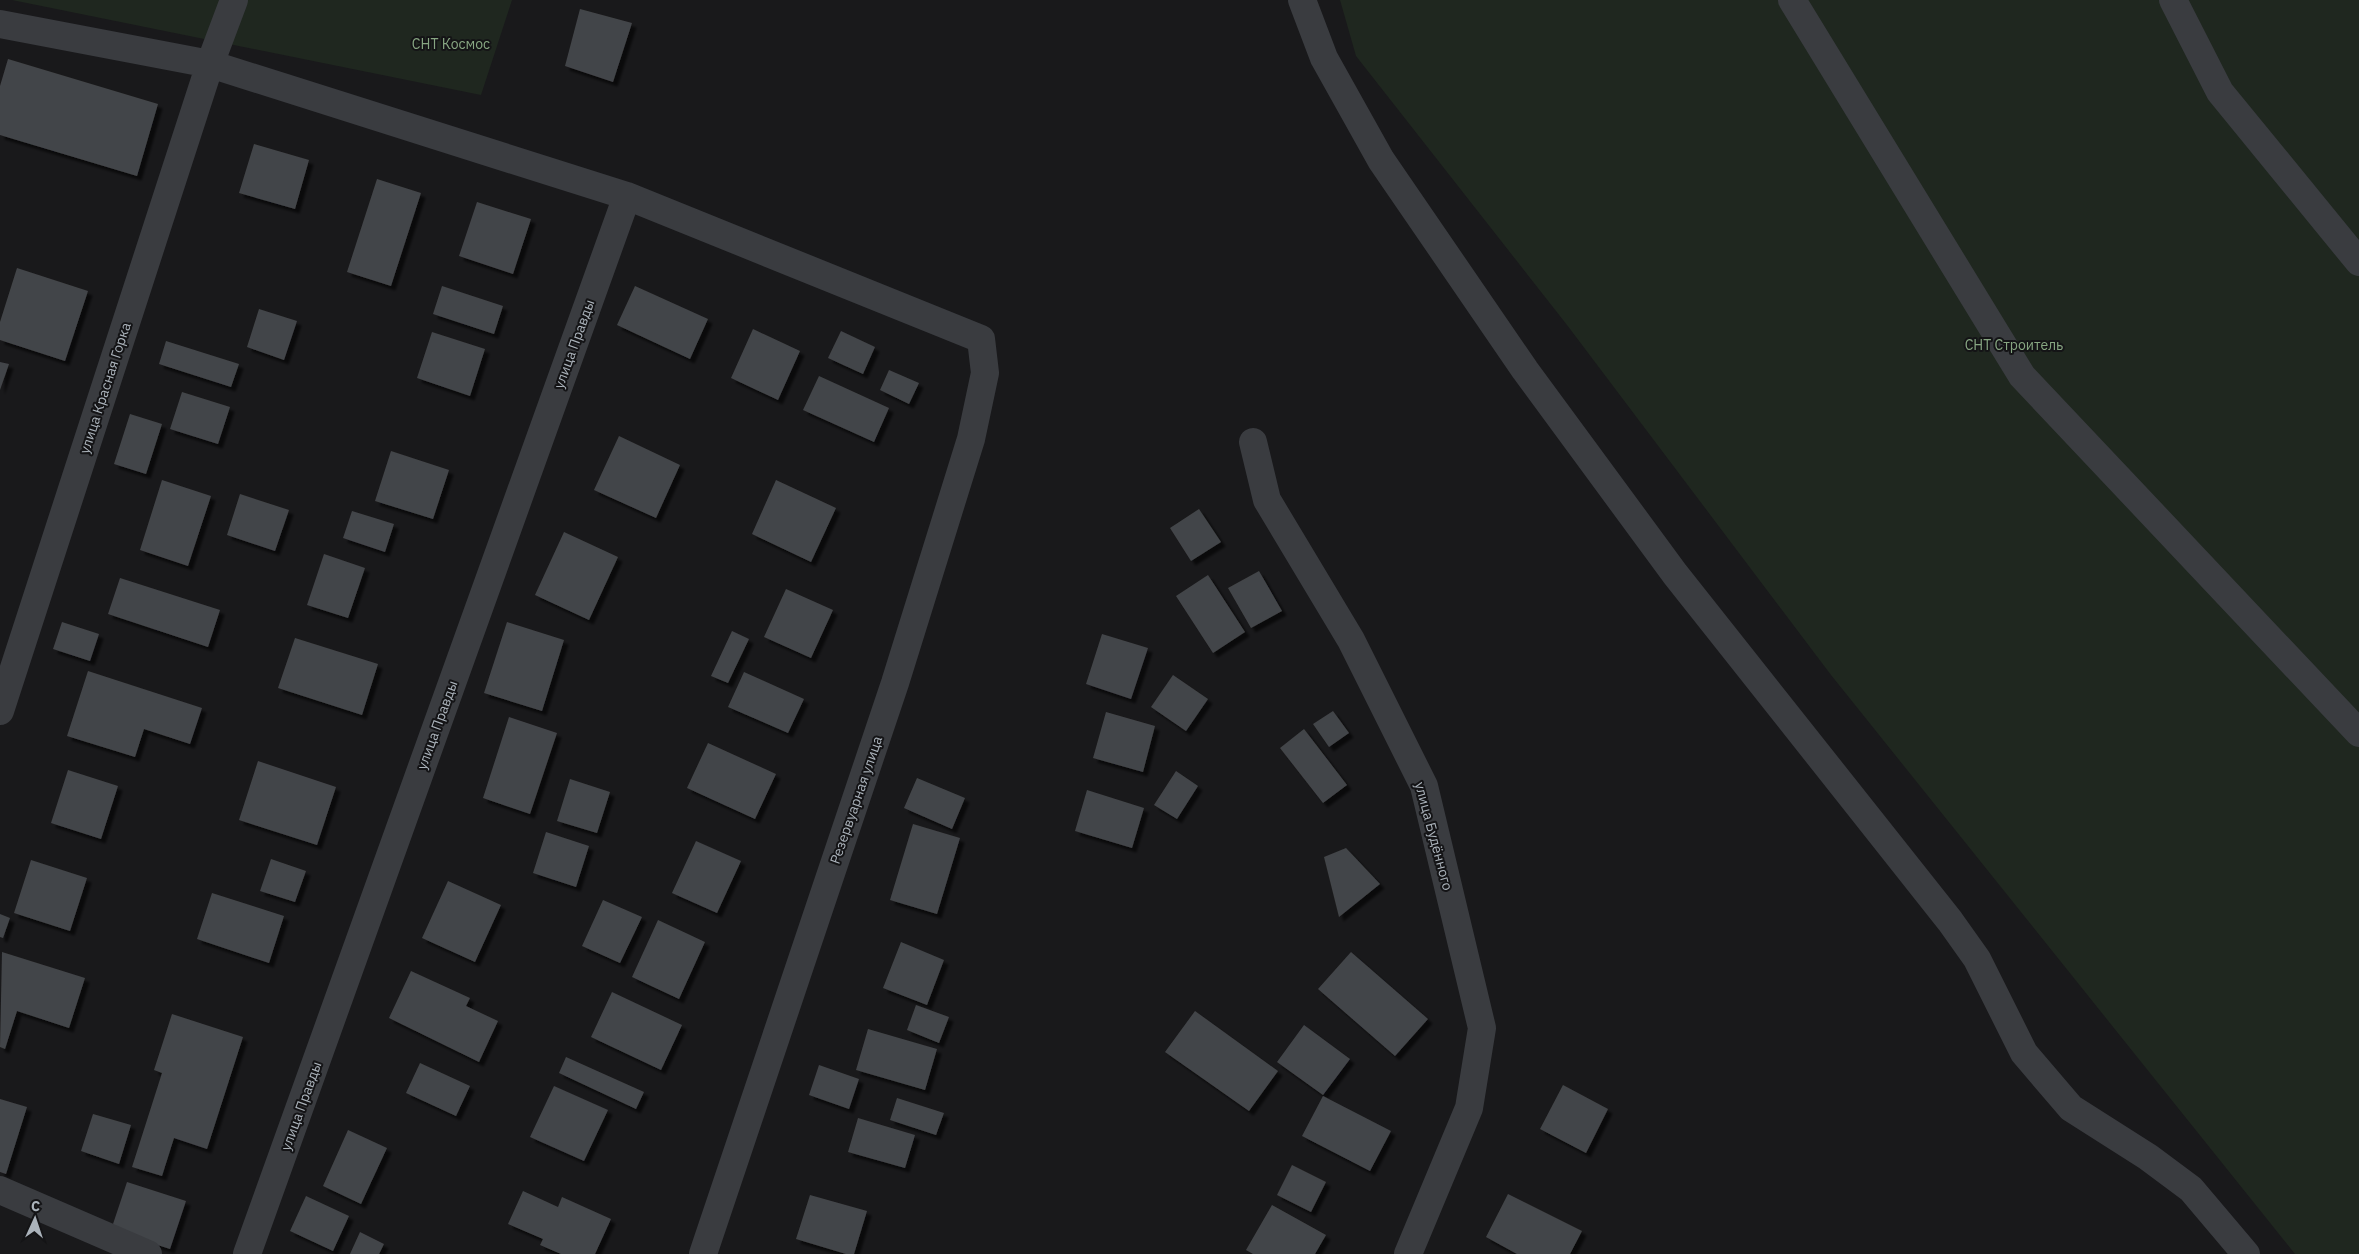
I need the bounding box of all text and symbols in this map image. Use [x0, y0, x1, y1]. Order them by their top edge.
park label: СНТ Космос [412, 35, 490, 53]
street label: улица Правды [550, 297, 598, 391]
street label: улица Красная Горка [75, 320, 135, 456]
park label: СНТ Строитель [1965, 336, 2063, 354]
street label: улица Правды [413, 678, 461, 772]
street label: Резервуарная улица [826, 733, 887, 866]
street label: улица Будённого [1411, 780, 1457, 892]
street label: улица Правды [277, 1059, 325, 1153]
north arrow [10, 1194, 60, 1244]
text: С [31, 1197, 41, 1215]

